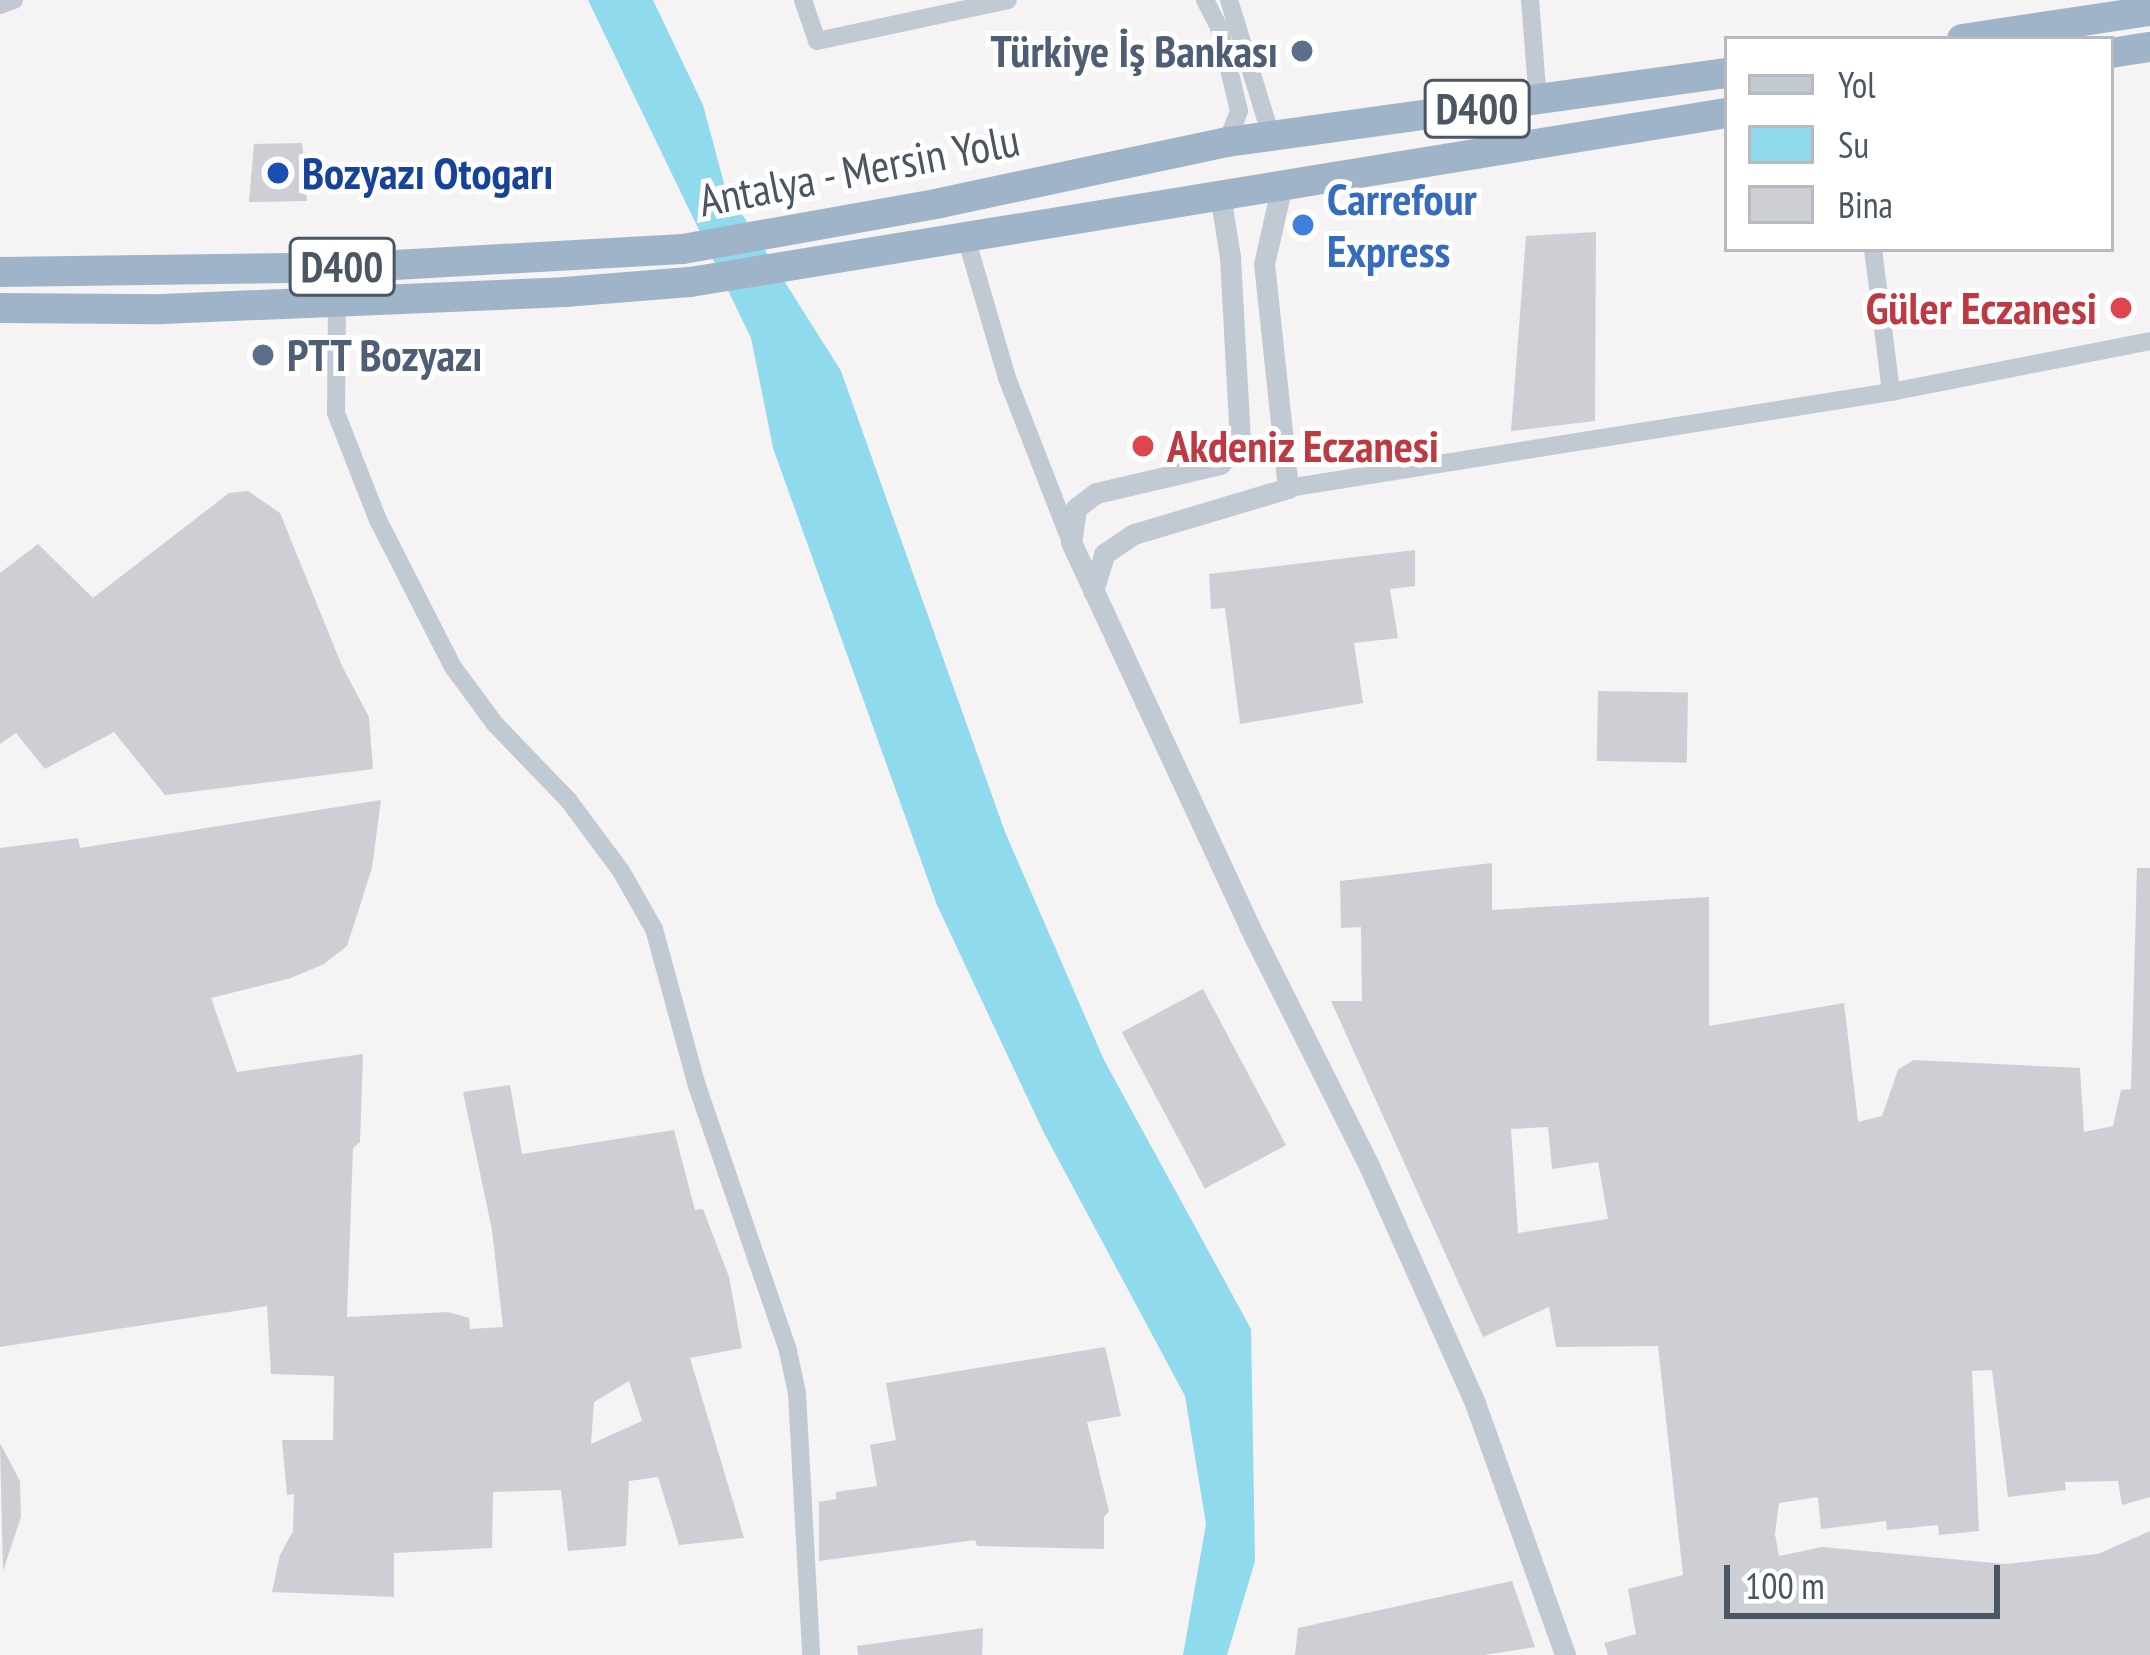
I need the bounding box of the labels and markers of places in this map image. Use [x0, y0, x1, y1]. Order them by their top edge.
place label: Türkiye İş Bankası [990, 24, 1278, 78]
marker: Türkiye İş Bankası [1289, 38, 1315, 64]
place label: Bozyazı Otogarı [302, 146, 554, 200]
marker: Bozyazı Otogarı [265, 160, 291, 186]
place label: Carrefour Express [1327, 172, 1477, 278]
marker: Carrefour Express [1290, 212, 1316, 238]
place label: Güler Eczanesi [1866, 281, 2097, 335]
marker: Güler Eczanesi [2108, 295, 2134, 321]
place label: PTT Bozyazı [287, 328, 484, 382]
marker: PTT Bozyazı [250, 342, 276, 368]
place label: Akdeniz Eczanesi [1167, 419, 1440, 473]
marker: Akdeniz Eczanesi [1130, 433, 1156, 459]

